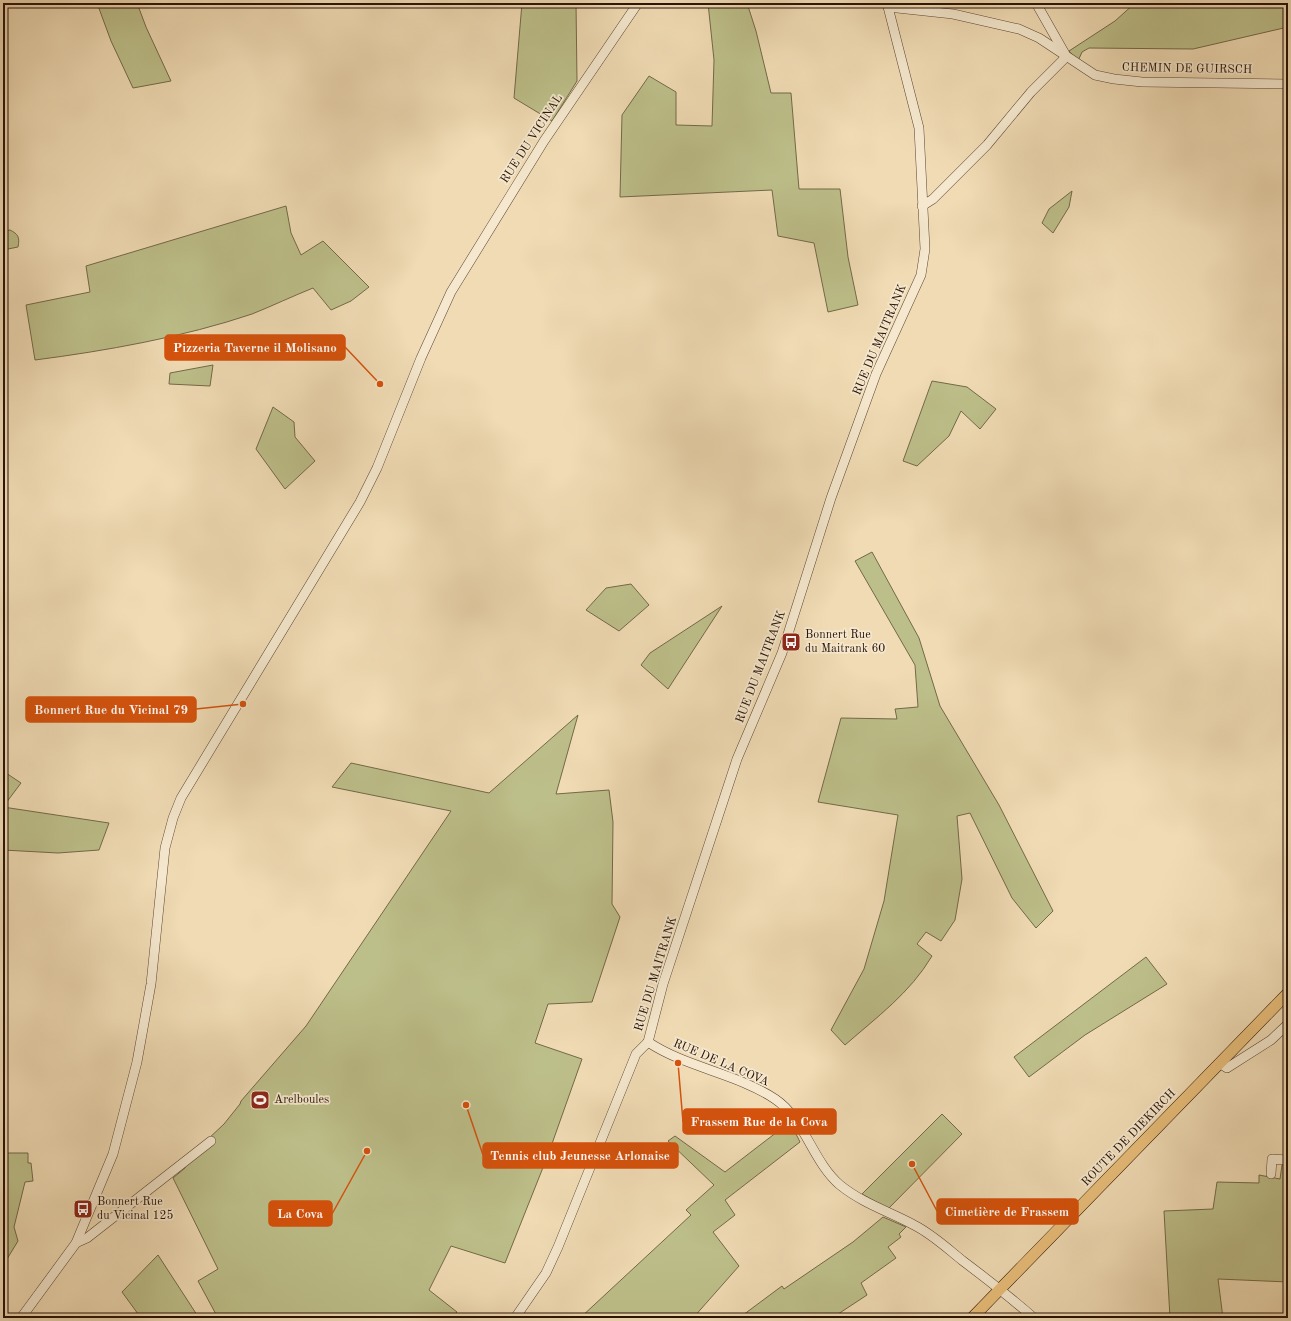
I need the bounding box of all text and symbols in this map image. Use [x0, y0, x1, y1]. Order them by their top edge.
street label: CHEMIN DE GUIRSCH [1122, 62, 1252, 76]
street label: RUE DU VICINAL [499, 92, 565, 186]
street label: RUE DU MAITRANK [851, 283, 909, 397]
callout: Pizzeria Taverne il Molisano [165, 335, 345, 360]
text: Pizzeria Taverne il Molisano [173, 342, 337, 355]
street label: RUE DU MAITRANK [734, 609, 788, 725]
place label: Bonnert Rue du Maitrank 60 [805, 629, 885, 655]
bus stop icon: Bonnert Rue du Maitrank 60 [780, 631, 802, 653]
callout: Bonnert Rue du Vicinal 79 [26, 697, 196, 722]
text: Bonnert Rue du Vicinal 79 [34, 704, 188, 717]
street label: RUE DU MAITRANK [633, 915, 679, 1033]
street label: RUE DE LA COVA [671, 1037, 771, 1089]
street label: ROUTE DE DIEKIRCH [1080, 1087, 1178, 1189]
sports icon: Arelboules [249, 1089, 271, 1111]
place label: Arelboules [274, 1094, 329, 1106]
callout: Frassem Rue de la Cova [683, 1109, 836, 1134]
text: Frassem Rue de la Cova [691, 1116, 828, 1129]
callout: Tennis club Jeunesse Arlonaise [483, 1143, 678, 1168]
text: Tennis club Jeunesse Arlonaise [490, 1150, 670, 1163]
place label: Bonnert Rue du Vicinal 125 [97, 1196, 173, 1222]
bus stop icon: Bonnert Rue du Vicinal 125 [72, 1198, 94, 1220]
callout: Cimetière de Frassem [937, 1199, 1078, 1224]
callout: La Cova [269, 1201, 332, 1226]
text: Cimetière de Frassem [945, 1206, 1069, 1219]
text: La Cova [277, 1208, 323, 1221]

